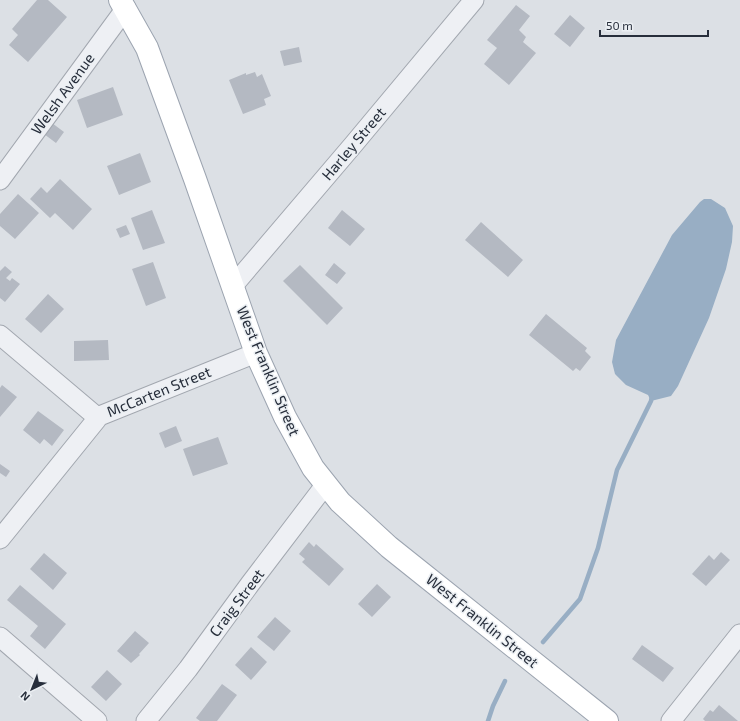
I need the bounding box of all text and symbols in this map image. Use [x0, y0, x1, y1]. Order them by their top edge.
scale bar [600, 12, 708, 38]
text: 50 m [606, 18, 633, 32]
street label: Welsh Avenue [27, 49, 98, 138]
street label: Harley Street [318, 103, 389, 183]
street label: West Franklin Street [233, 303, 304, 438]
street label: McCarten Street [104, 362, 214, 420]
street label: Craig Street [205, 565, 268, 640]
street label: West Franklin Street [423, 569, 543, 671]
north arrow [12, 669, 52, 709]
text: N [17, 689, 32, 704]

